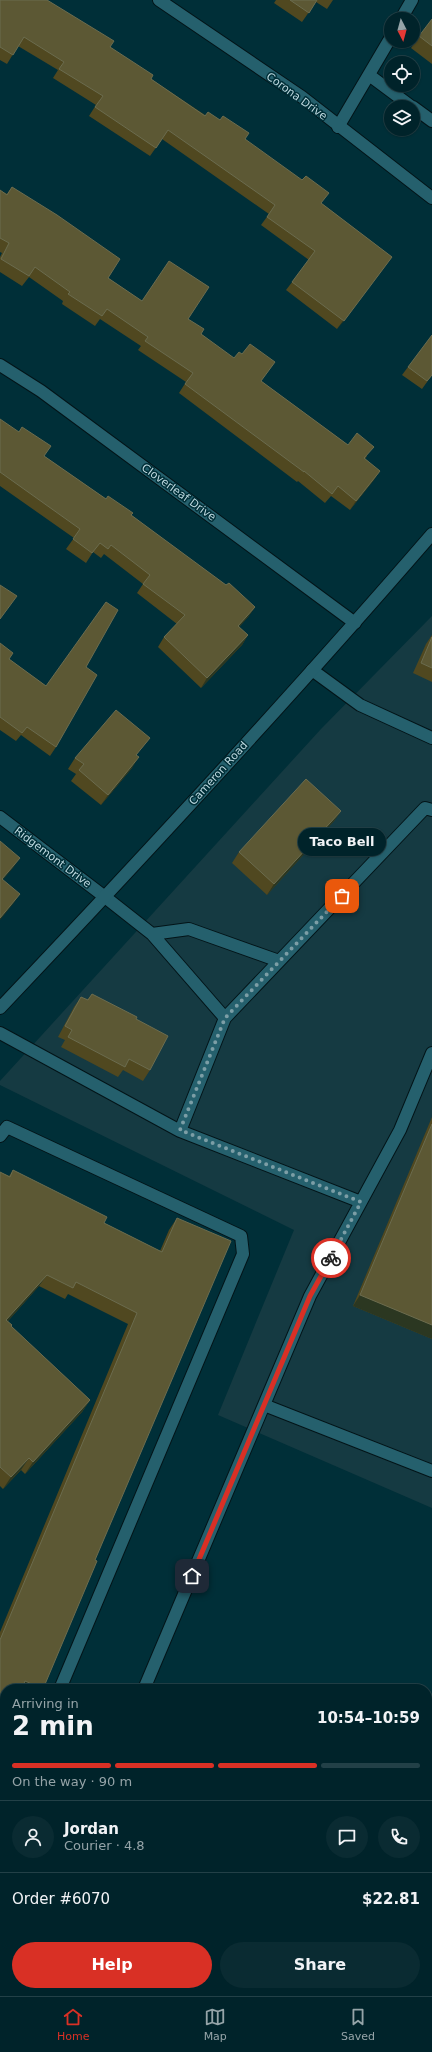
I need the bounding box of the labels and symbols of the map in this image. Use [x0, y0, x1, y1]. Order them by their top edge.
north arrow [384, 12, 420, 48]
street label: Corona Drive [264, 70, 330, 123]
street label: Cloverleaf Drive [139, 461, 219, 524]
street label: Cameron Road [186, 739, 250, 808]
street label: Ridgemont Drive [12, 824, 94, 891]
callout: Taco Bell [298, 828, 386, 856]
pin [325, 879, 359, 913]
courier [311, 1238, 351, 1278]
pin [175, 1559, 209, 1593]

